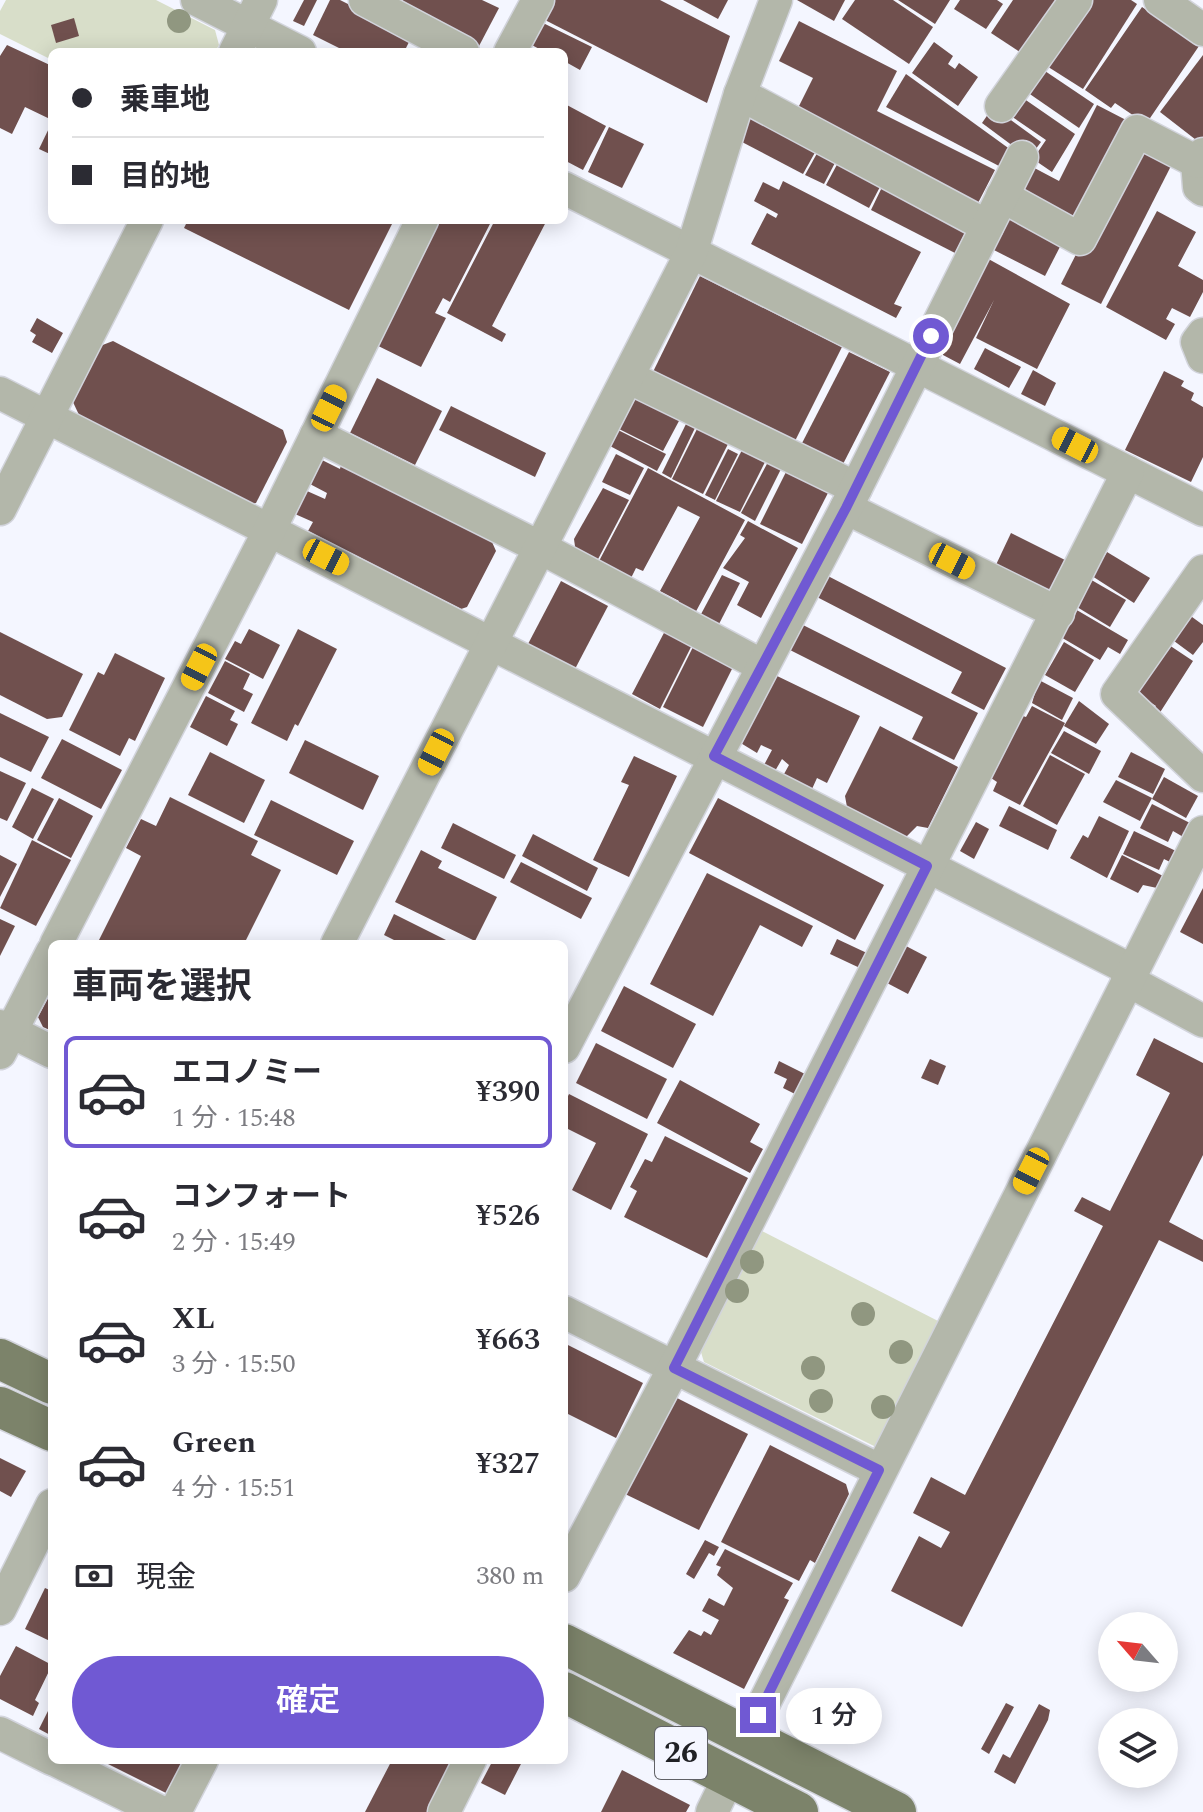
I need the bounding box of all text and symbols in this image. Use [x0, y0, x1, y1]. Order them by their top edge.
text: 乗車地 [120, 77, 210, 123]
text: 目的地 [120, 154, 210, 200]
route start [913, 318, 949, 354]
car [308, 381, 350, 435]
car [1048, 423, 1102, 467]
car [299, 535, 353, 579]
car [925, 539, 979, 583]
car [177, 640, 221, 694]
car [414, 725, 458, 779]
text: 車両を選択 [72, 960, 252, 1015]
text: エコノミー [172, 1050, 322, 1096]
icon: car [76, 1056, 148, 1128]
text: ¥390 [476, 1069, 540, 1115]
text: 1 分 · 15:48 [172, 1098, 296, 1138]
car [1009, 1144, 1053, 1198]
text: コンフォート [172, 1174, 351, 1220]
icon: car [76, 1180, 148, 1252]
text: ¥526 [476, 1193, 540, 1239]
text: 2 分 · 15:49 [172, 1222, 296, 1262]
text: XL [172, 1296, 215, 1342]
icon: car [76, 1304, 148, 1376]
text: ¥663 [476, 1317, 540, 1363]
text: 3 分 · 15:50 [172, 1344, 296, 1384]
text: Green [172, 1420, 256, 1466]
icon: car [76, 1428, 148, 1500]
text: ¥327 [476, 1441, 540, 1487]
text: 4 分 · 15:51 [172, 1468, 296, 1508]
icon: cash [72, 1554, 116, 1598]
text: 現金 [136, 1555, 196, 1601]
text: 380 m [476, 1556, 544, 1596]
north arrow [1098, 1612, 1178, 1692]
map controls [1098, 1612, 1178, 1788]
button: 確定 [72, 1656, 544, 1748]
callout: 1 分 [786, 1687, 882, 1743]
text: 1 分 [811, 1696, 857, 1736]
route end [740, 1697, 776, 1733]
button: layers [1098, 1708, 1178, 1788]
road number: 26 [655, 1727, 707, 1779]

